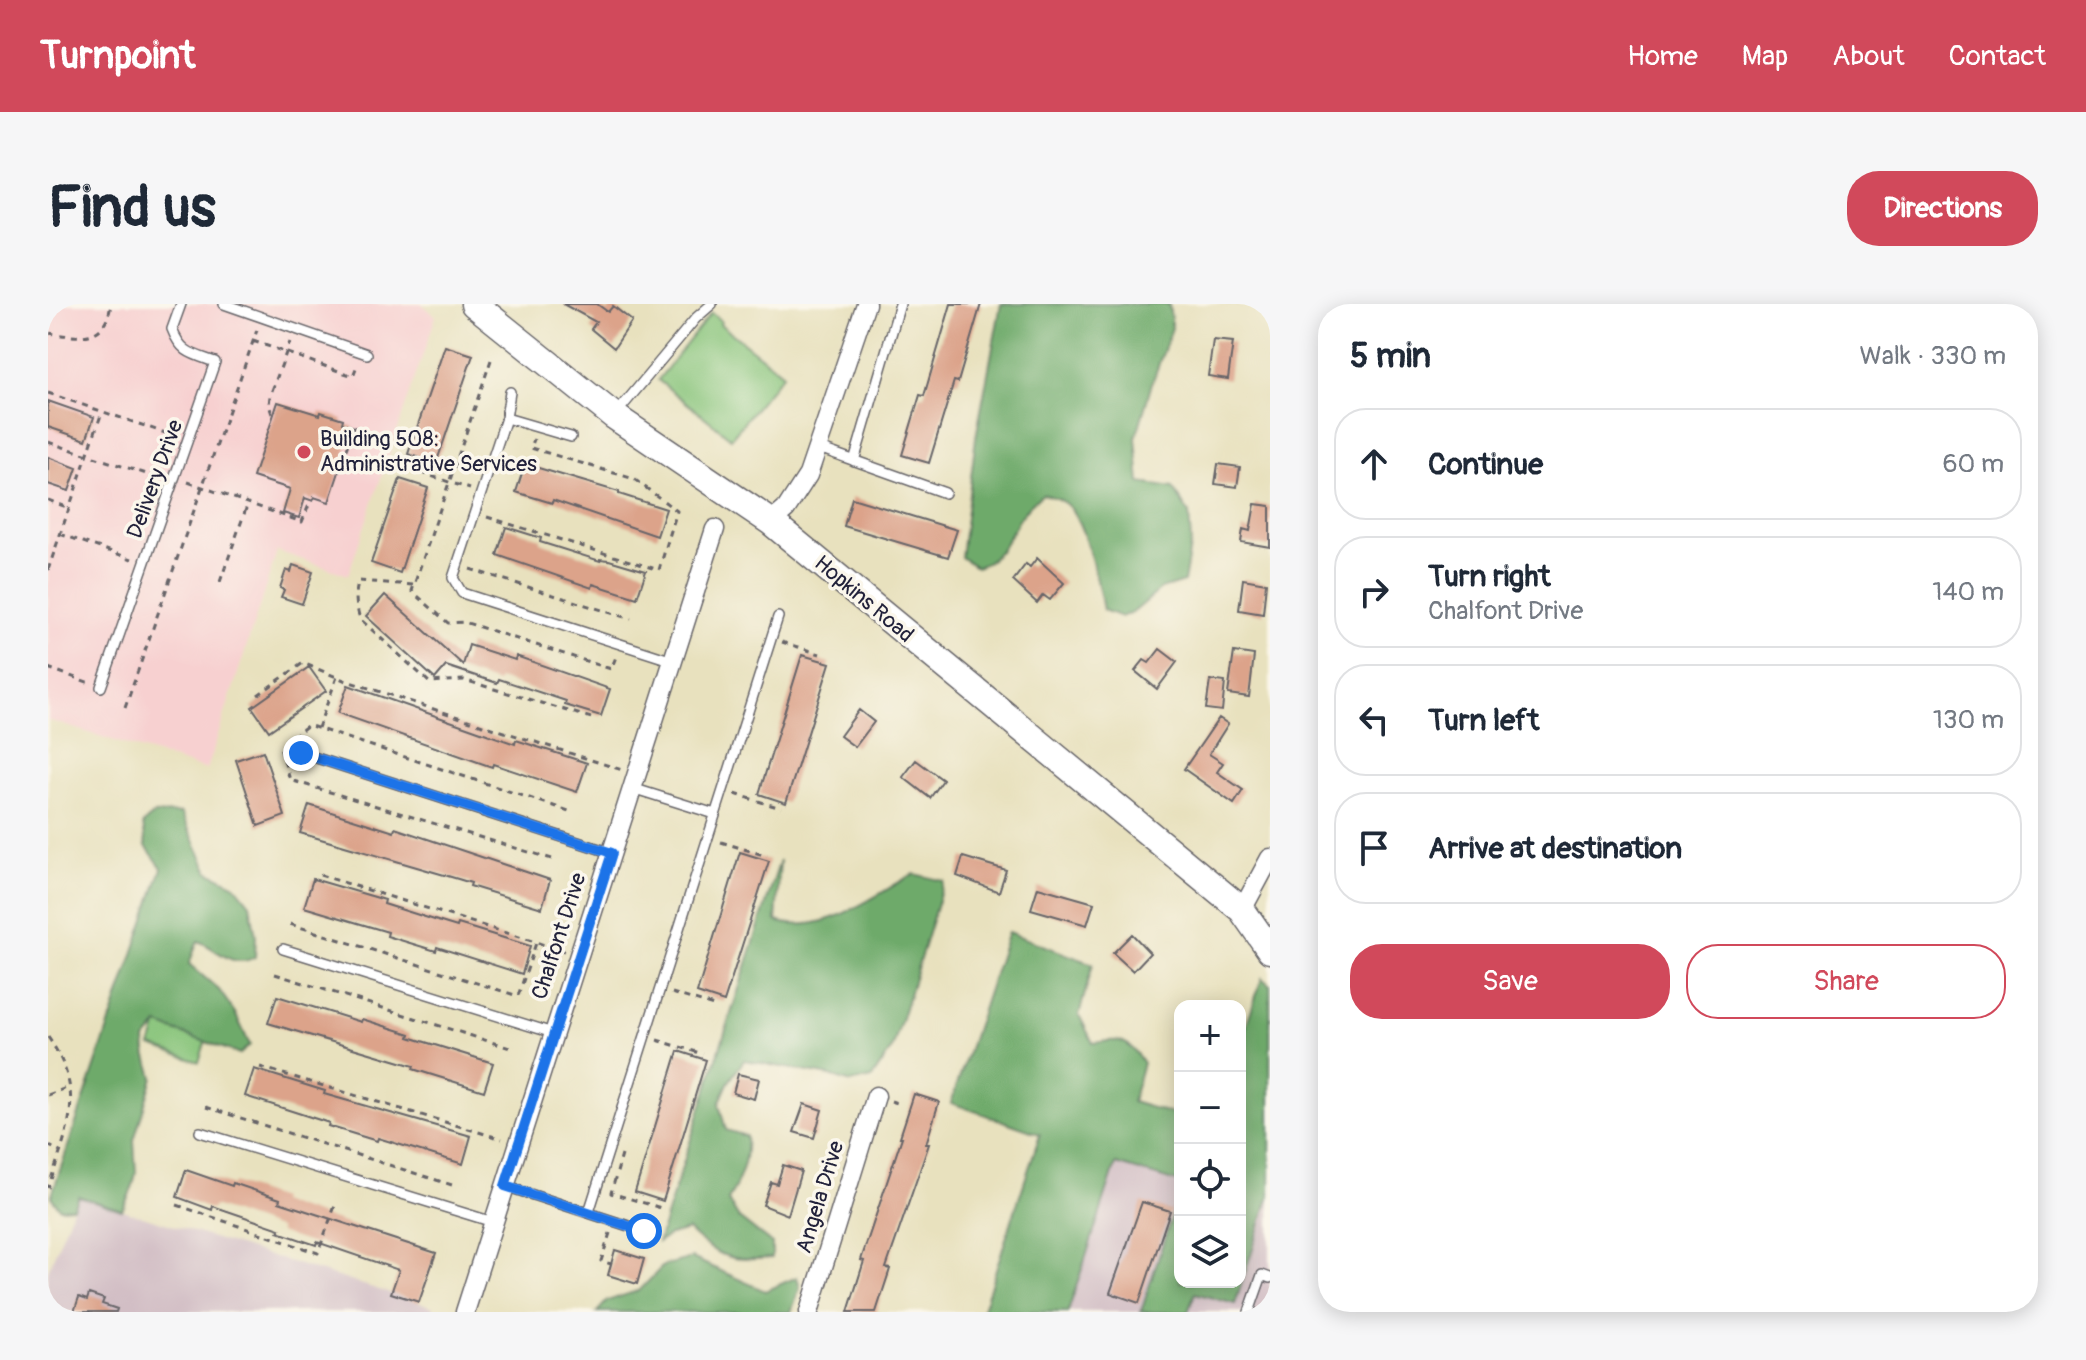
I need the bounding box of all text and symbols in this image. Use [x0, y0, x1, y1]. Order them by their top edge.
text: Turnpoint [40, 32, 195, 80]
text: Home [1627, 39, 1698, 74]
text: Map [1742, 39, 1788, 74]
text: About [1832, 39, 1905, 74]
text: Contact [1949, 39, 2046, 74]
button: Directions [1847, 171, 2038, 246]
text: Find us [48, 174, 216, 243]
text: 5 min [1350, 335, 1431, 378]
text: Walk · 330 m [1859, 340, 2006, 372]
street label: Delivery Drive [121, 416, 189, 542]
place label: Building 508: Administrative Services [320, 425, 537, 478]
icon: ahead [1352, 442, 1396, 486]
marker: Building 508: Administrative Services [295, 443, 313, 461]
text: Continue [1428, 446, 1543, 483]
text: 60 m [1942, 448, 2004, 480]
street label: Hopkins Road [808, 549, 920, 649]
text: Turn right [1428, 558, 1551, 595]
icon: right [1352, 570, 1396, 614]
text: 140 m [1932, 576, 2004, 608]
text: Chalfont Drive [1428, 595, 1583, 627]
icon: left [1352, 698, 1396, 742]
text: Turn left [1428, 702, 1539, 739]
text: 130 m [1933, 704, 2004, 736]
route end [283, 735, 319, 771]
icon: arrive [1352, 826, 1396, 870]
text: Arrive at destination [1428, 830, 1682, 867]
street label: Chalfont Drive [525, 869, 593, 1003]
button: Save [1350, 944, 1670, 1019]
button: Share [1686, 944, 2006, 1019]
map controls [1174, 1000, 1246, 1288]
button: + [1174, 1000, 1246, 1072]
button: − [1174, 1072, 1246, 1144]
street label: Angela Drive [790, 1137, 850, 1256]
button: locate [1174, 1144, 1246, 1216]
route start [626, 1213, 662, 1249]
button: layers [1174, 1216, 1246, 1288]

